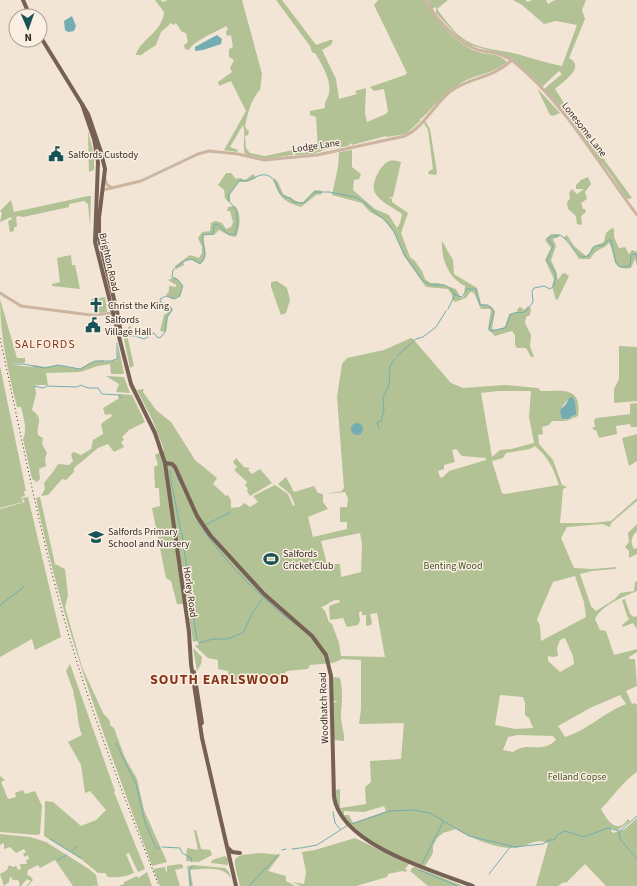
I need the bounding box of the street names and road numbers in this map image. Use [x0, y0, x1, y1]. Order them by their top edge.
street label: Lonesome Lane [558, 99, 610, 160]
street label: Lodge Lane [291, 136, 341, 156]
street label: Brighton Road [95, 231, 123, 293]
street label: Horley Road [180, 566, 200, 618]
street label: Woodhatch Road [316, 672, 332, 744]

